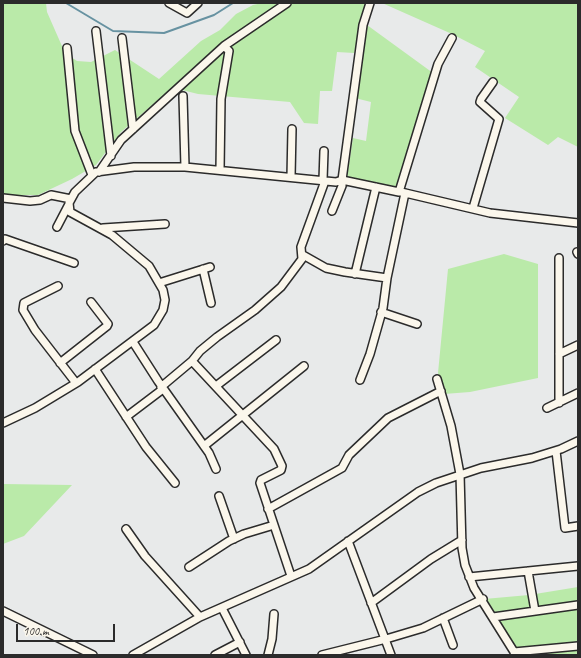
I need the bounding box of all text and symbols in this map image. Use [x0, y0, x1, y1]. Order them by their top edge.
scale bar [18, 616, 117, 642]
text: 100 m [23, 623, 49, 639]

